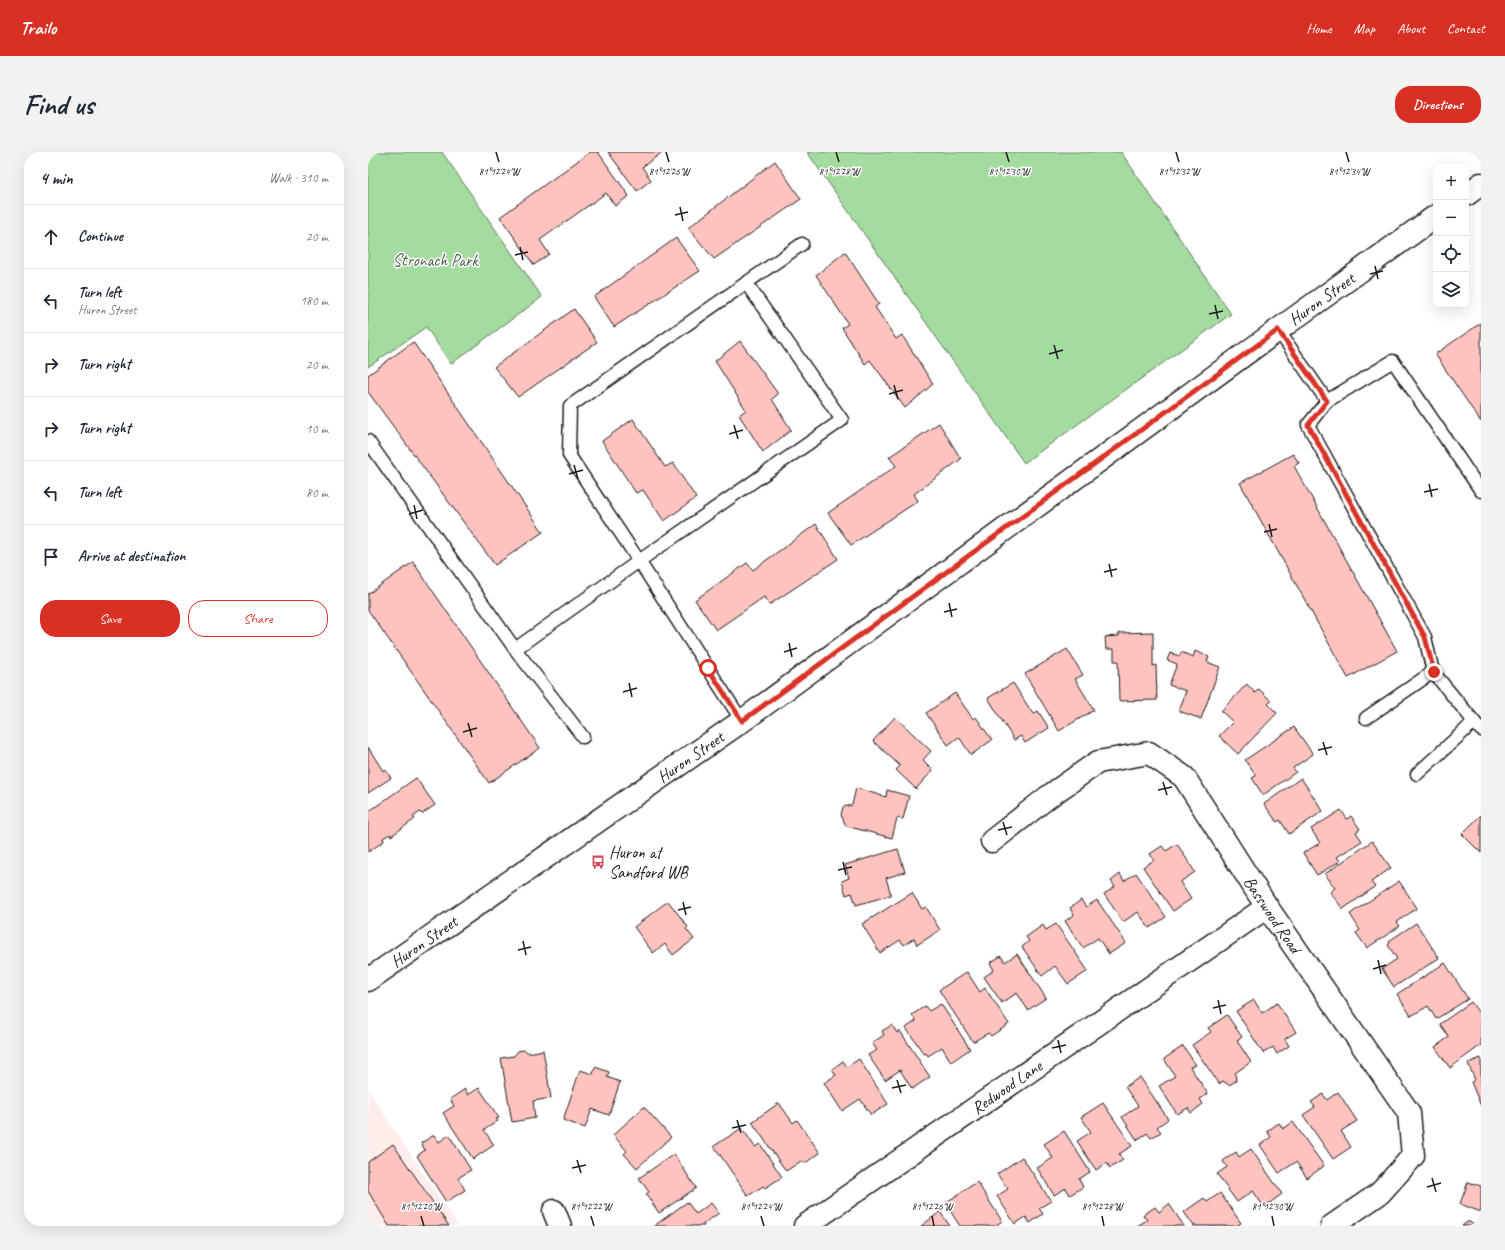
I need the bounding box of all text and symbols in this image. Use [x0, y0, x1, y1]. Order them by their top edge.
text: Trailo [20, 16, 56, 40]
text: Home [1306, 20, 1332, 37]
text: Map [1354, 20, 1375, 37]
text: About [1397, 20, 1425, 37]
text: Contact [1447, 20, 1485, 37]
button: Directions [1395, 86, 1481, 123]
text: Find us [24, 87, 94, 122]
map controls [1433, 164, 1469, 308]
button: + [1433, 164, 1469, 200]
text: 81°12'24"W [479, 165, 521, 178]
text: 81°12'26"W [649, 165, 691, 178]
text: 81°12'28"W [819, 165, 861, 178]
text: 81°12'30"W [989, 165, 1031, 178]
text: 81°12'32"W [1159, 165, 1201, 178]
text: 81°12'34"W [1329, 165, 1371, 178]
text: 4 min [40, 168, 73, 189]
text: Walk · 310 m [269, 170, 328, 186]
button: − [1433, 200, 1469, 236]
icon: ahead [40, 226, 62, 248]
text: Continue [78, 227, 123, 246]
text: 20 m [306, 229, 328, 245]
button: locate [1433, 236, 1469, 272]
park label: Stronach Park [392, 250, 479, 271]
street label: Huron Street [1284, 266, 1361, 330]
button: layers [1433, 272, 1469, 308]
text: Turn left [78, 283, 121, 302]
icon: left [40, 290, 62, 312]
text: 180 m [300, 293, 328, 309]
text: Huron Street [78, 302, 136, 318]
icon: right [40, 354, 62, 376]
text: Turn right [78, 355, 131, 374]
text: 20 m [306, 357, 328, 373]
icon: right [40, 418, 62, 440]
text: Turn right [78, 419, 131, 438]
text: 10 m [306, 421, 328, 437]
icon: left [40, 482, 62, 504]
text: Turn left [78, 483, 121, 502]
text: 80 m [306, 485, 328, 501]
icon: arrive [40, 546, 62, 568]
text: Arrive at destination [78, 547, 185, 566]
button: Save [40, 600, 180, 637]
button: Share [188, 600, 328, 637]
route start [699, 659, 717, 677]
route end [1425, 663, 1443, 681]
street label: Huron Street [653, 725, 730, 787]
place label: Huron at Sandford WB [609, 842, 689, 883]
bus stop icon: Huron at Sandford WB [590, 854, 606, 870]
street label: Basswood Road [1239, 872, 1308, 960]
street label: Huron Street [386, 910, 463, 972]
street label: Redwood Lane [967, 1054, 1047, 1118]
text: 81°12'20"W [401, 1200, 443, 1213]
text: 81°12'22"W [571, 1200, 613, 1213]
text: 81°12'24"W [741, 1200, 783, 1213]
text: 81°12'26"W [912, 1200, 954, 1213]
text: 81°12'28"W [1082, 1200, 1124, 1213]
text: 81°12'30"W [1252, 1200, 1294, 1213]

